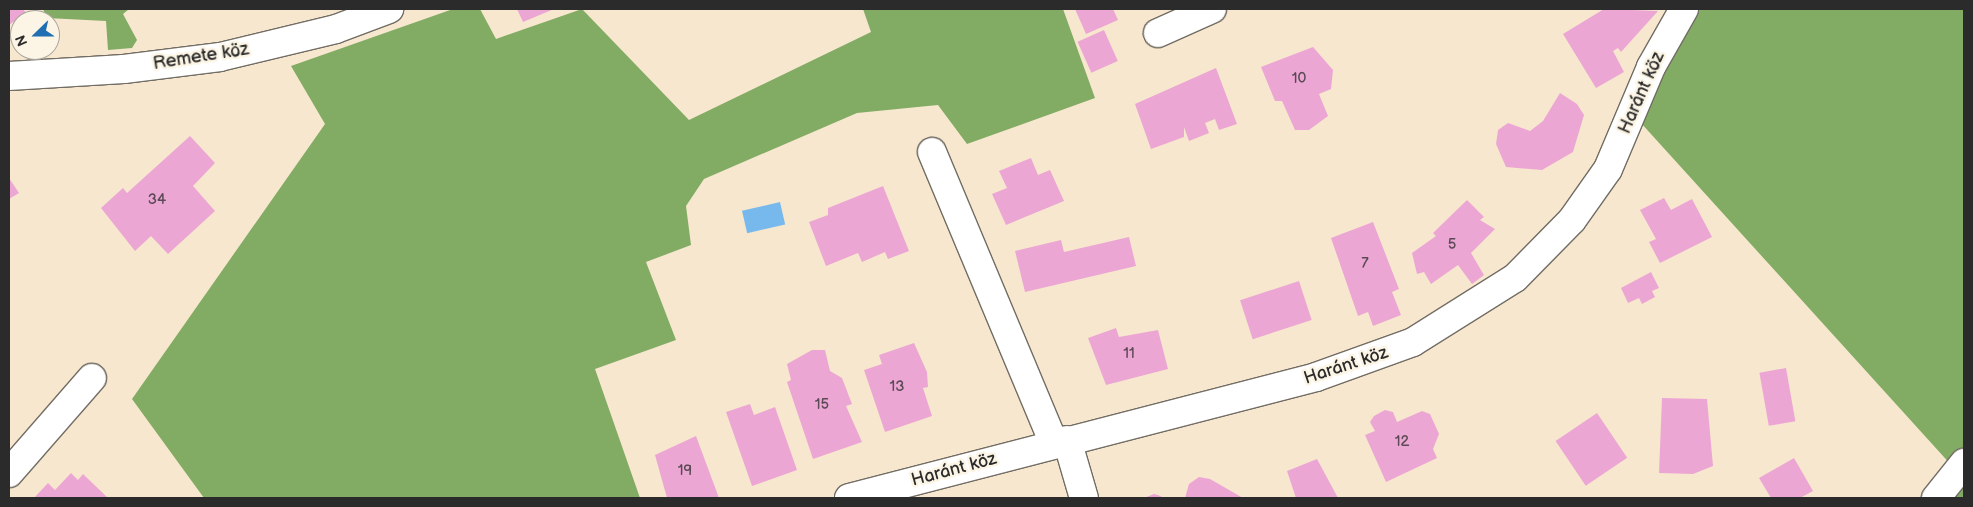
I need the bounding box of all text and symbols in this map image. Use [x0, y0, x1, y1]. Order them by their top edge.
north arrow [10, 10, 60, 60]
text: N [12, 32, 31, 48]
street label: Remete köz [152, 39, 250, 75]
street label: Haránt köz [1614, 49, 1670, 137]
house number: 10 [1292, 70, 1306, 88]
house number: 34 [148, 191, 166, 209]
house number: 5 [1448, 236, 1456, 254]
house number: 7 [1361, 255, 1369, 273]
street label: Haránt köz [1301, 342, 1391, 390]
house number: 11 [1123, 345, 1135, 363]
house number: 13 [889, 378, 905, 396]
house number: 15 [815, 396, 829, 414]
house number: 12 [1395, 433, 1409, 451]
street label: Haránt köz [909, 448, 999, 492]
house number: 19 [678, 462, 692, 480]

